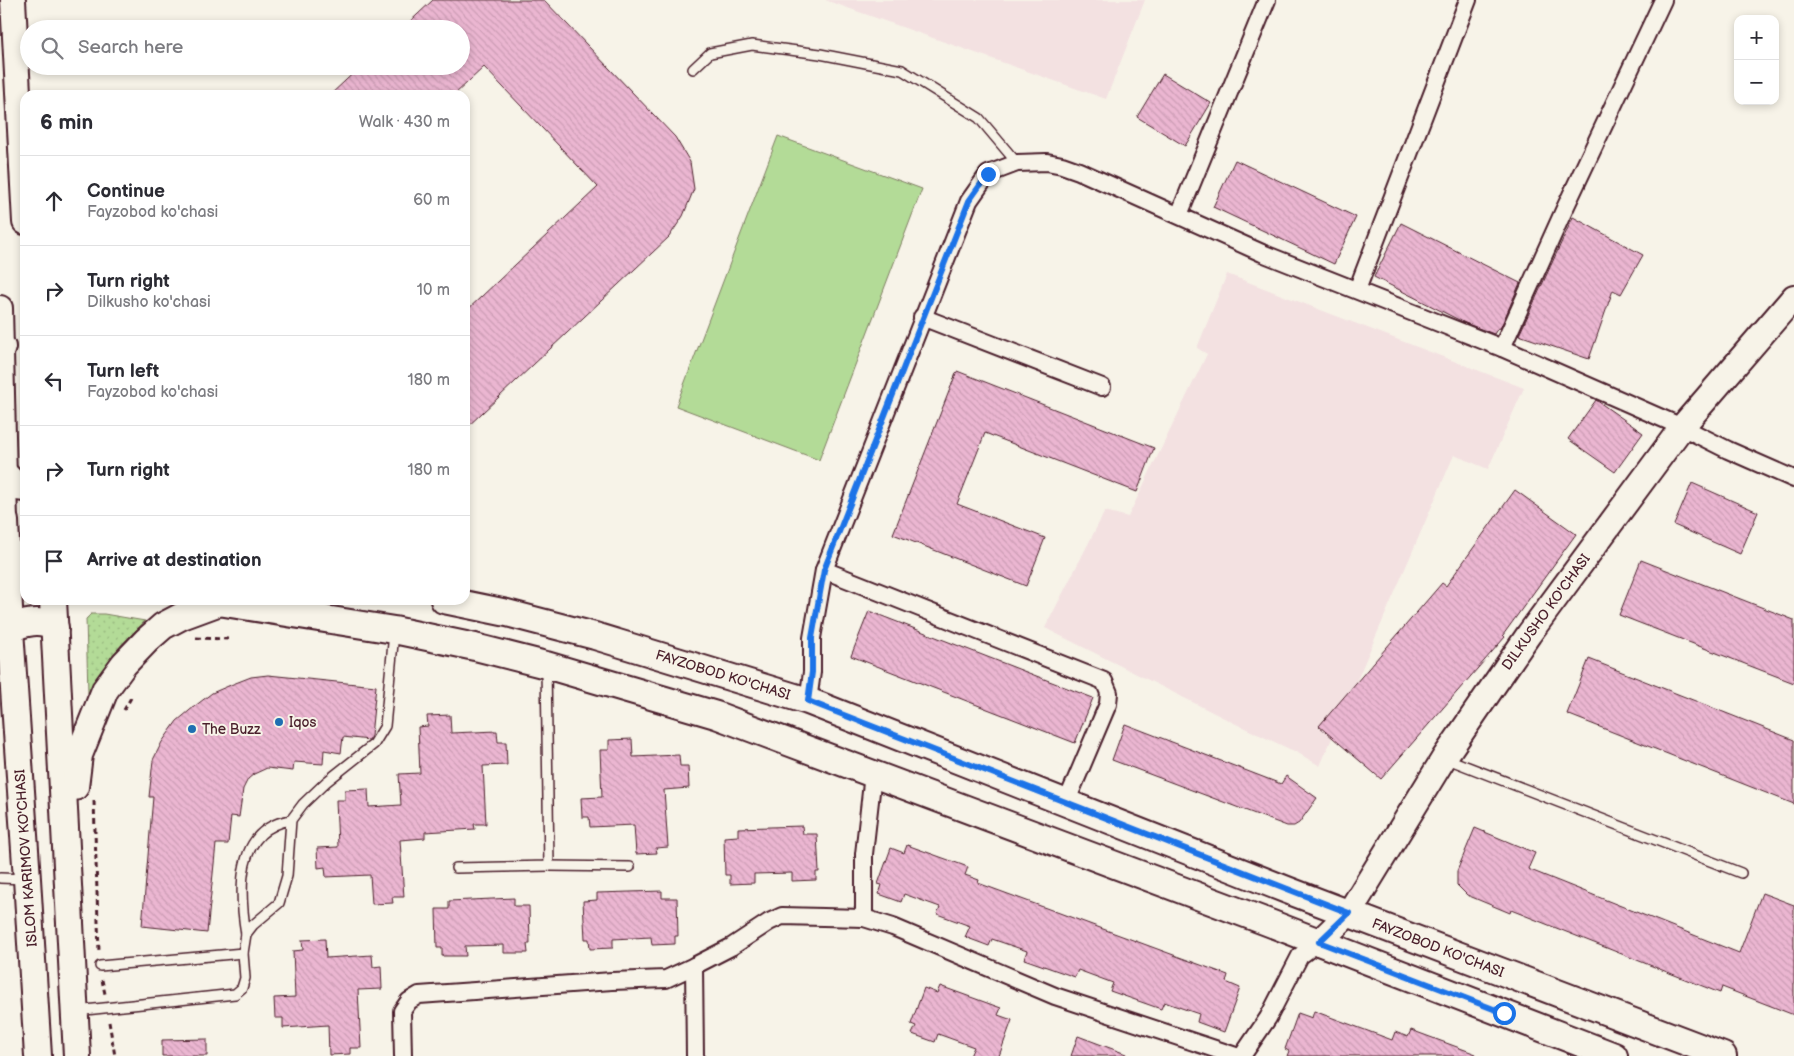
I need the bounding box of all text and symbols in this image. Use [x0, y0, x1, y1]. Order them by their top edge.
map controls [1734, 15, 1779, 105]
button: + [1734, 15, 1779, 60]
search box [20, 20, 470, 75]
icon: search [38, 34, 66, 62]
text: Search here [78, 36, 183, 59]
button: − [1734, 60, 1779, 105]
text: 6 min [40, 110, 93, 135]
text: Walk · 430 m [359, 113, 450, 132]
route end [977, 163, 1000, 186]
text: Continue [87, 180, 165, 203]
icon: ahead [40, 187, 68, 215]
text: 60 m [413, 191, 450, 210]
text: Fayzobod ko'chasi [87, 203, 218, 222]
text: Turn right [87, 270, 170, 293]
icon: right [40, 277, 68, 305]
text: 10 m [417, 281, 450, 300]
text: Dilkusho ko'chasi [87, 293, 211, 312]
text: Turn left [87, 360, 159, 383]
icon: left [40, 367, 68, 395]
text: 180 m [408, 371, 450, 390]
text: Fayzobod ko'chasi [87, 383, 218, 402]
icon: right [40, 457, 68, 485]
text: Turn right [87, 459, 170, 482]
text: 180 m [408, 461, 450, 480]
icon: arrive [40, 547, 68, 575]
text: Arrive at destination [87, 549, 262, 572]
street label: DILKUSHO KO'CHASI [1498, 551, 1594, 673]
street label: FAYZOBOD KO'CHASI [653, 646, 793, 704]
place label: Iqos [289, 714, 316, 731]
marker: Iqos [273, 716, 285, 728]
place label: The Buzz [202, 721, 261, 738]
marker: The Buzz [186, 723, 198, 735]
street label: ISLOM KARIMOV KO'CHASI [11, 769, 41, 947]
street label: FAYZOBOD KO'CHASI [1370, 915, 1506, 981]
route start [1493, 1002, 1516, 1025]

